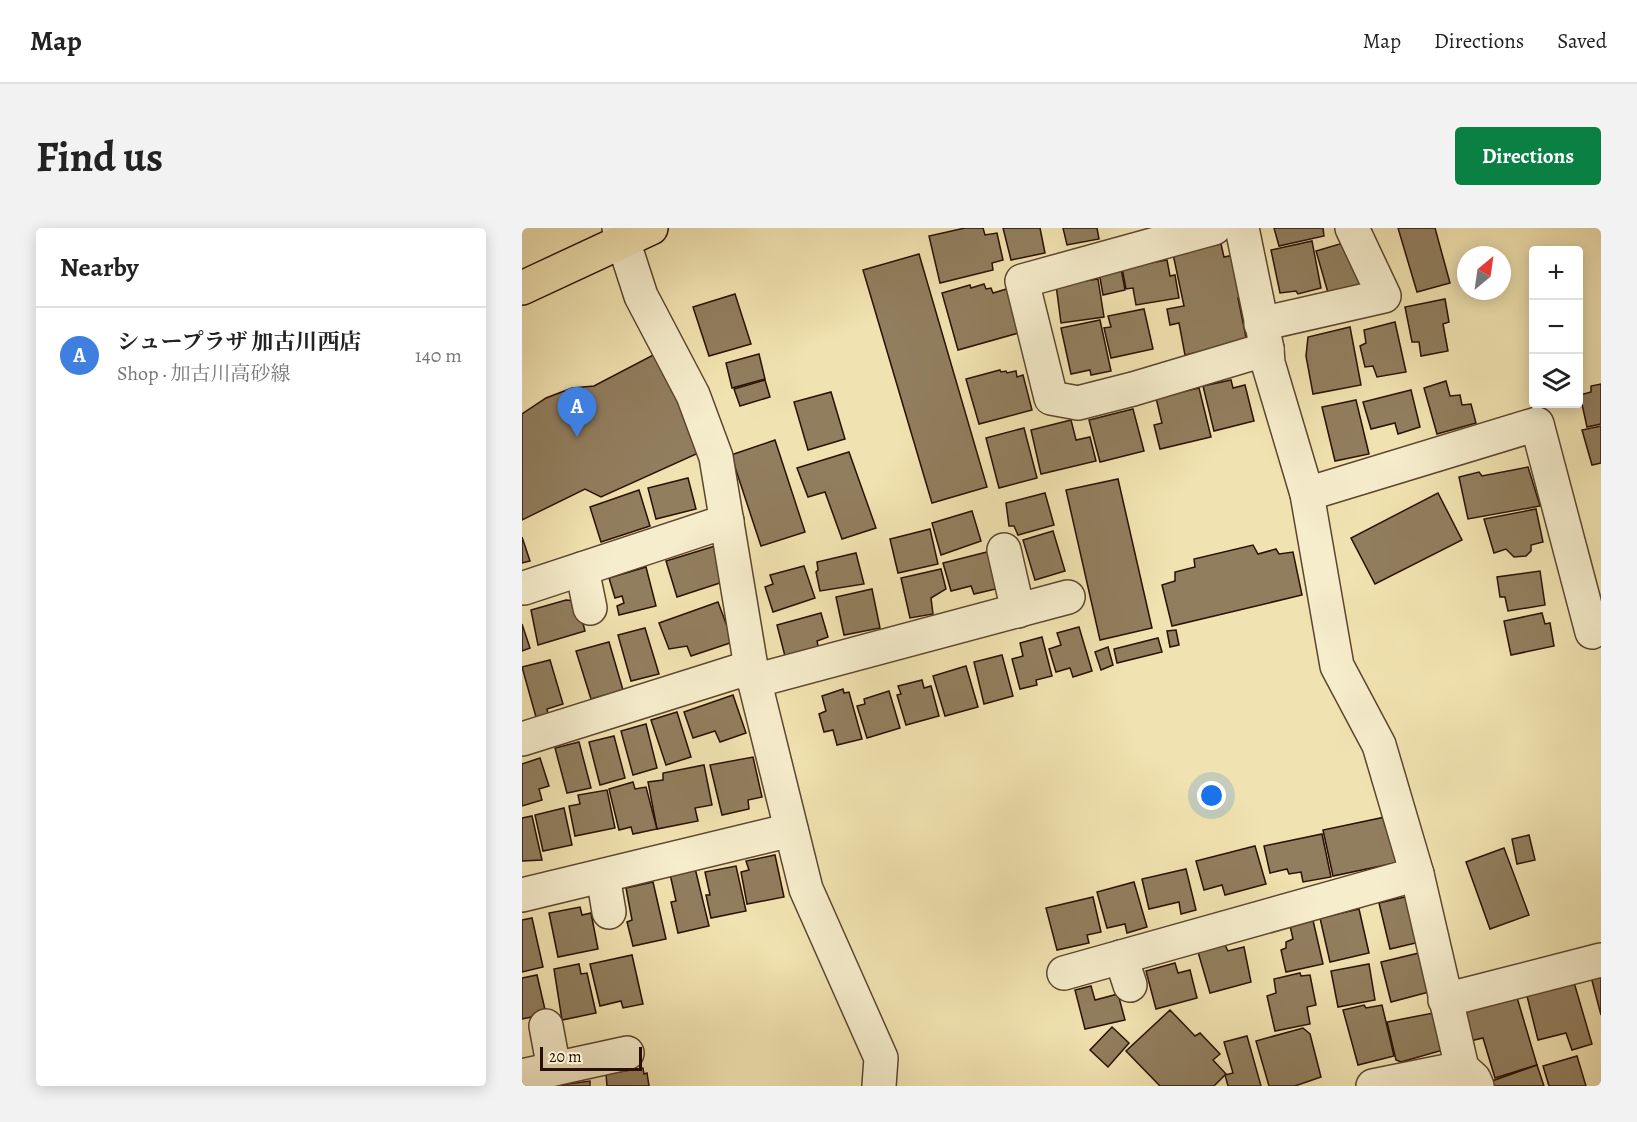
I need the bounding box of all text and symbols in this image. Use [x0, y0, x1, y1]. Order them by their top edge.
text: Map [30, 22, 82, 60]
text: Map [1363, 27, 1401, 55]
text: Directions [1434, 27, 1524, 55]
text: Saved [1557, 27, 1607, 55]
button: Directions [1455, 127, 1601, 185]
text: Find us [36, 128, 163, 185]
north arrow [1457, 246, 1511, 300]
map controls [1529, 246, 1583, 408]
button: + [1529, 246, 1583, 300]
text: Nearby [60, 250, 139, 285]
button: − [1529, 300, 1583, 354]
text: シュープラザ 加古川西店 [117, 327, 361, 357]
text: A [73, 342, 86, 369]
text: 140 m [415, 342, 462, 369]
button: layers [1529, 354, 1583, 408]
text: Shop · 加古川高砂線 [117, 360, 290, 387]
pin: A [558, 388, 596, 437]
your location [1197, 781, 1226, 810]
scale bar [540, 1044, 642, 1072]
text: 20 m [549, 1046, 582, 1068]

